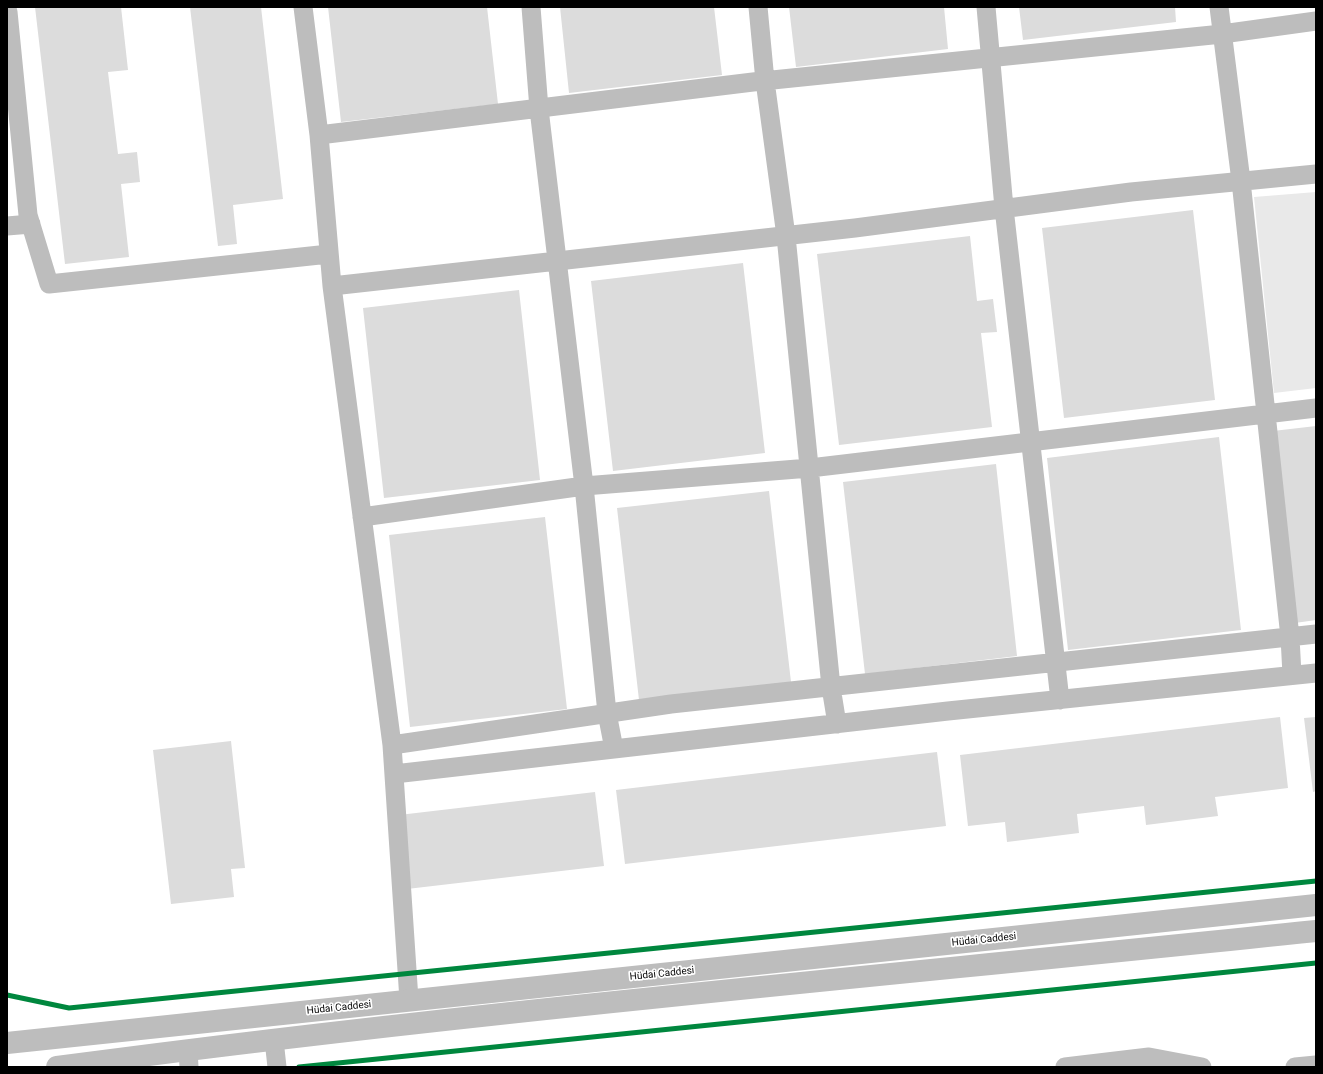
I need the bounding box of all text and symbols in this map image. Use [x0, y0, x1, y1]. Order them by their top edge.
street label: Hüdai Caddesi [951, 931, 1017, 949]
street label: Hüdai Caddesi [629, 965, 695, 983]
street label: Hüdai Caddesi [306, 999, 372, 1017]

